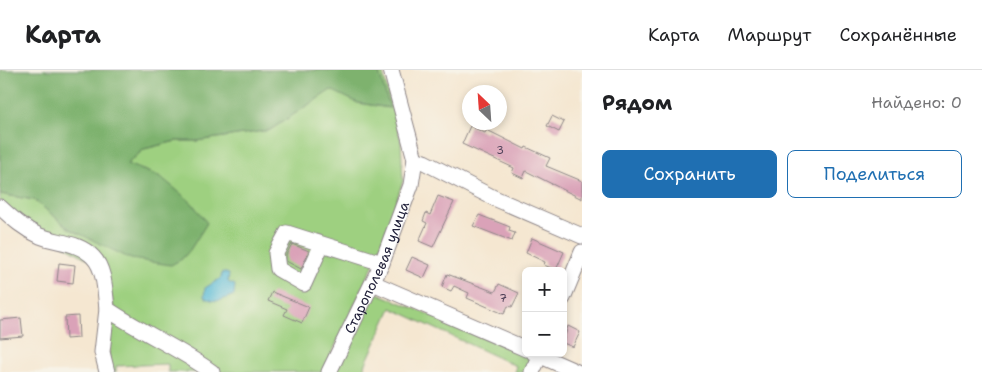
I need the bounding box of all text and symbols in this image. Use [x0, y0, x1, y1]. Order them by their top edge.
text: Карта [25, 19, 101, 51]
text: Карта [648, 23, 699, 47]
text: Маршрут [727, 23, 811, 47]
text: Сохранённые [839, 23, 957, 47]
north arrow [462, 85, 507, 130]
text: Рядом [602, 89, 672, 117]
text: Найдено: 0 [871, 92, 962, 113]
house number: 3 [496, 143, 504, 158]
button: Сохранить [602, 150, 777, 198]
button: Поделиться [787, 150, 962, 198]
street label: Старополевая улица [340, 199, 413, 337]
map controls [522, 267, 567, 357]
button: + [522, 267, 567, 312]
house number: 7 [499, 291, 507, 306]
button: − [522, 312, 567, 357]

